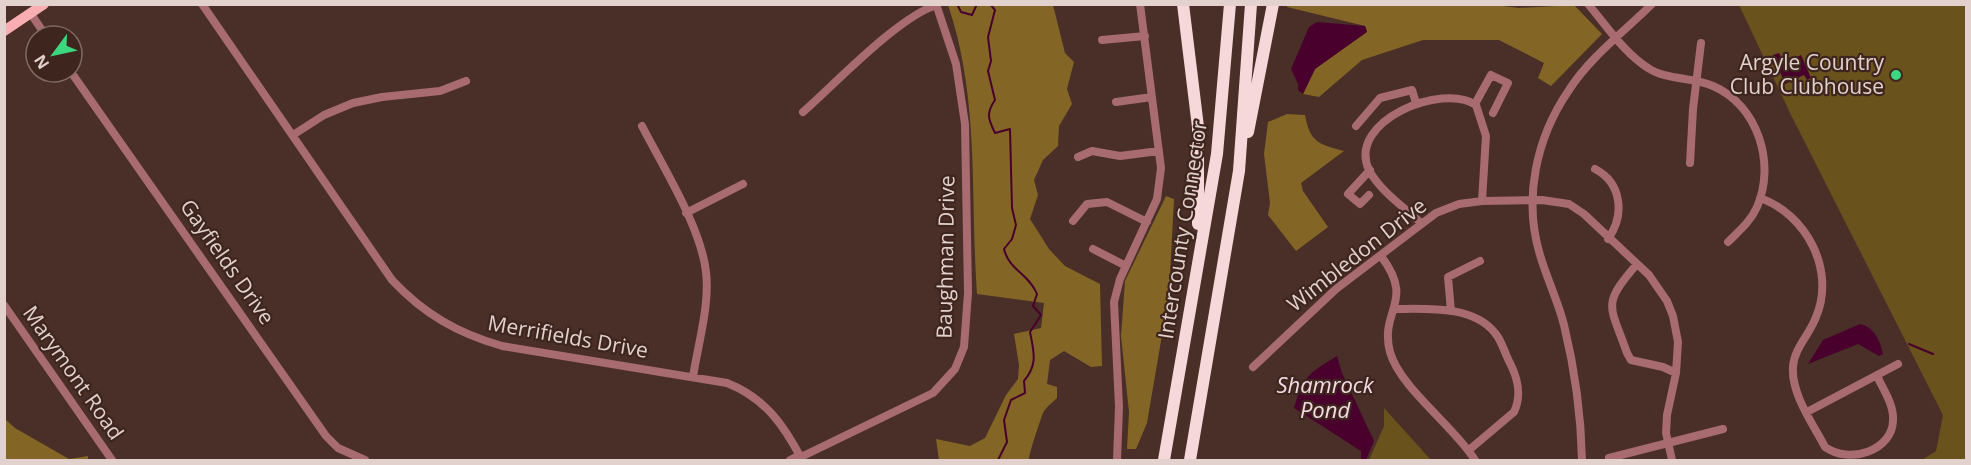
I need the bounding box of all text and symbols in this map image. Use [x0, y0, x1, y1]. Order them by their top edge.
north arrow [24, 24, 84, 84]
place label: Argyle Country Club Clubhouse [1730, 48, 1884, 100]
text: N [29, 51, 54, 74]
marker: Argyle Country Club Clubhouse [1889, 68, 1903, 82]
street label: Intercounty Connector [1151, 118, 1213, 341]
street label: Baughman Drive [930, 175, 960, 339]
street label: Wimbledon Drive [1281, 191, 1432, 317]
street label: Gayfields Drive [174, 193, 281, 330]
street label: Marymont Road [17, 300, 131, 445]
street label: Merrifields Drive [486, 308, 651, 364]
water label: Shamrock Pond [1276, 369, 1375, 424]

